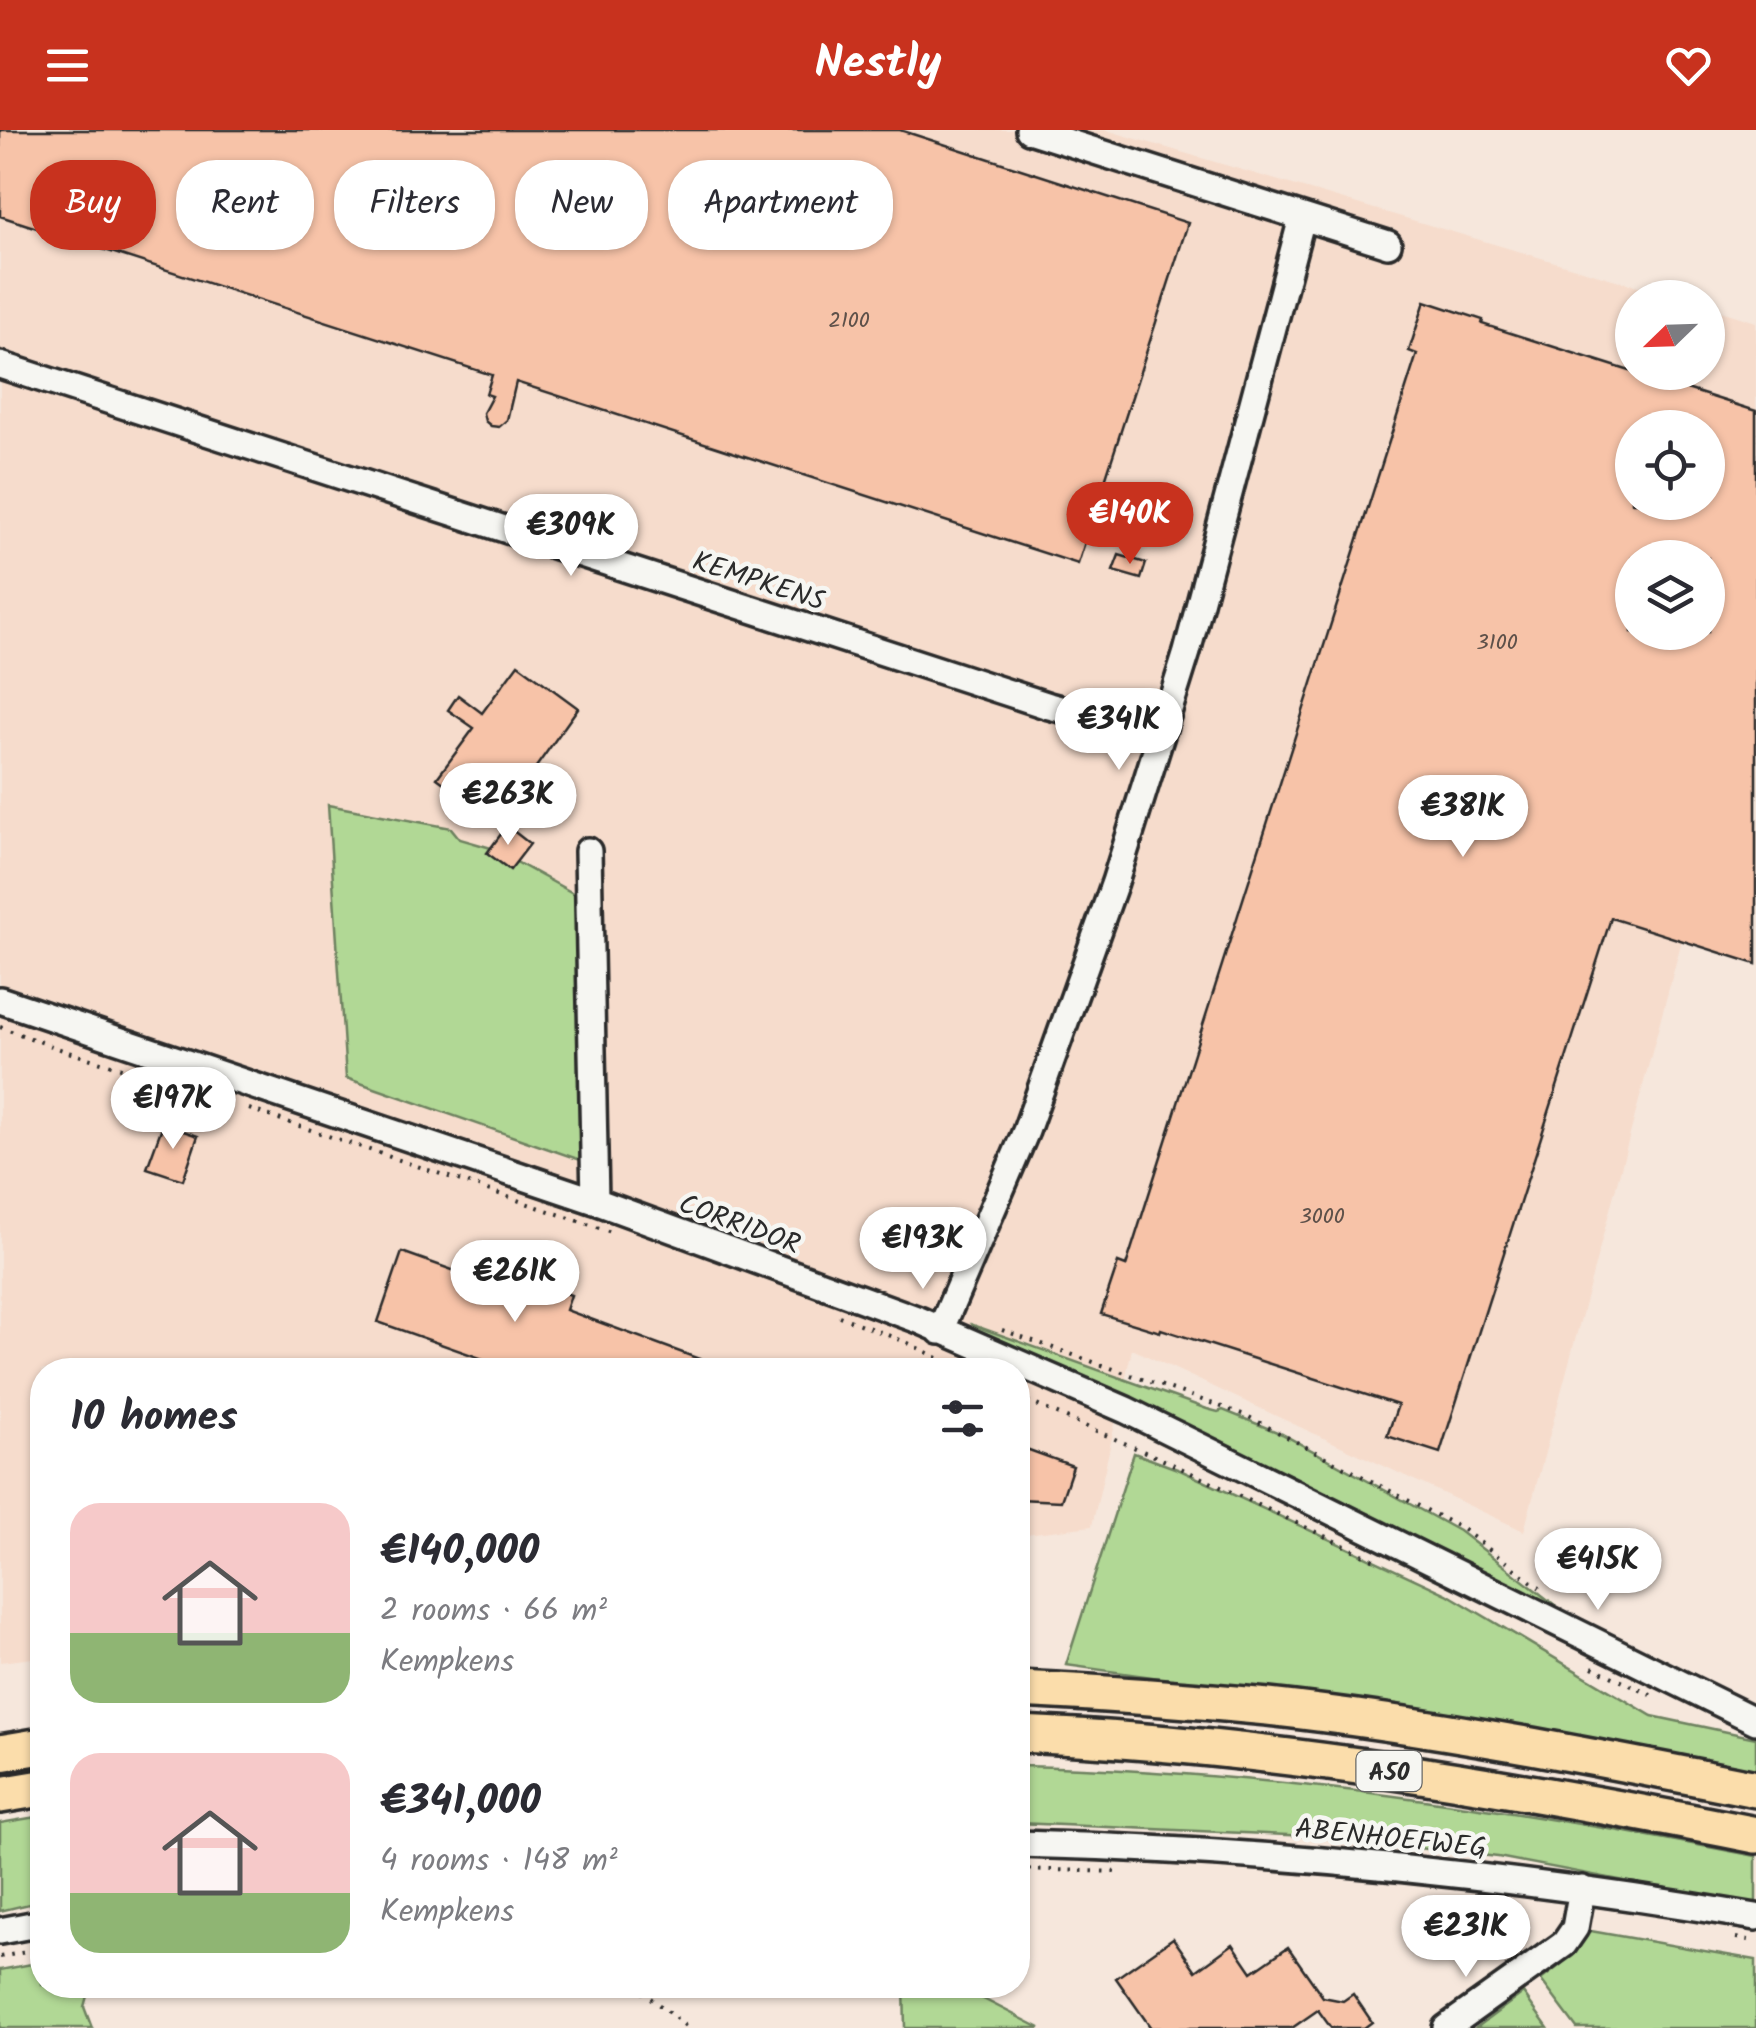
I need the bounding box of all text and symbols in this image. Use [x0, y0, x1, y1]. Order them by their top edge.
text: Nestly [814, 29, 942, 101]
icon: menu [40, 38, 95, 93]
icon: heart [1661, 38, 1716, 93]
chip: Buy [30, 160, 156, 250]
chip: Rent [176, 160, 314, 250]
chip: Filters [334, 160, 495, 250]
chip: New [515, 160, 648, 250]
chip: Apartment [668, 160, 893, 250]
north arrow [1615, 280, 1725, 390]
map controls [1615, 280, 1725, 650]
house number: 2100 [828, 304, 870, 339]
button: locate [1615, 410, 1725, 520]
pin: €140K [1060, 482, 1200, 567]
text: €140K [1088, 489, 1172, 540]
pin: €309K [501, 494, 641, 579]
text: €309K [526, 501, 616, 552]
street label: KEMPKENS [686, 540, 830, 625]
button: layers [1615, 540, 1725, 650]
house number: 3100 [1476, 626, 1518, 661]
pin: €341K [1049, 688, 1189, 773]
text: €341K [1077, 695, 1161, 746]
pin: €263K [438, 763, 578, 848]
text: €263K [461, 770, 555, 821]
pin: €381K [1393, 775, 1533, 860]
text: €381K [1420, 782, 1506, 833]
pin: €197K [103, 1067, 243, 1152]
text: €197K [133, 1074, 213, 1125]
street label: CORRIDOR [672, 1183, 806, 1268]
house number: 3000 [1299, 1200, 1345, 1235]
pin: €193K [853, 1207, 993, 1292]
text: €193K [882, 1214, 964, 1265]
pin: €261K [445, 1240, 585, 1325]
text: €261K [472, 1247, 558, 1298]
text: 10 homes [70, 1385, 238, 1452]
icon: filters [935, 1391, 990, 1446]
text: €140,000 [380, 1519, 539, 1586]
pin: €415K [1528, 1528, 1668, 1613]
text: €415K [1557, 1535, 1639, 1586]
icon: home [150, 1543, 270, 1663]
text: 2 rooms · 66 m² [380, 1586, 607, 1637]
text: Kempkens [380, 1637, 514, 1688]
road number: A50 [1356, 1751, 1422, 1791]
text: €341,000 [380, 1769, 541, 1836]
icon: home [150, 1793, 270, 1913]
street label: ABENHOEFWEG [1293, 1807, 1489, 1872]
text: 4 rooms · 148 m² [380, 1836, 618, 1887]
text: Kempkens [380, 1887, 514, 1938]
pin: €231K [1396, 1895, 1536, 1980]
text: €231K [1423, 1902, 1509, 1953]

